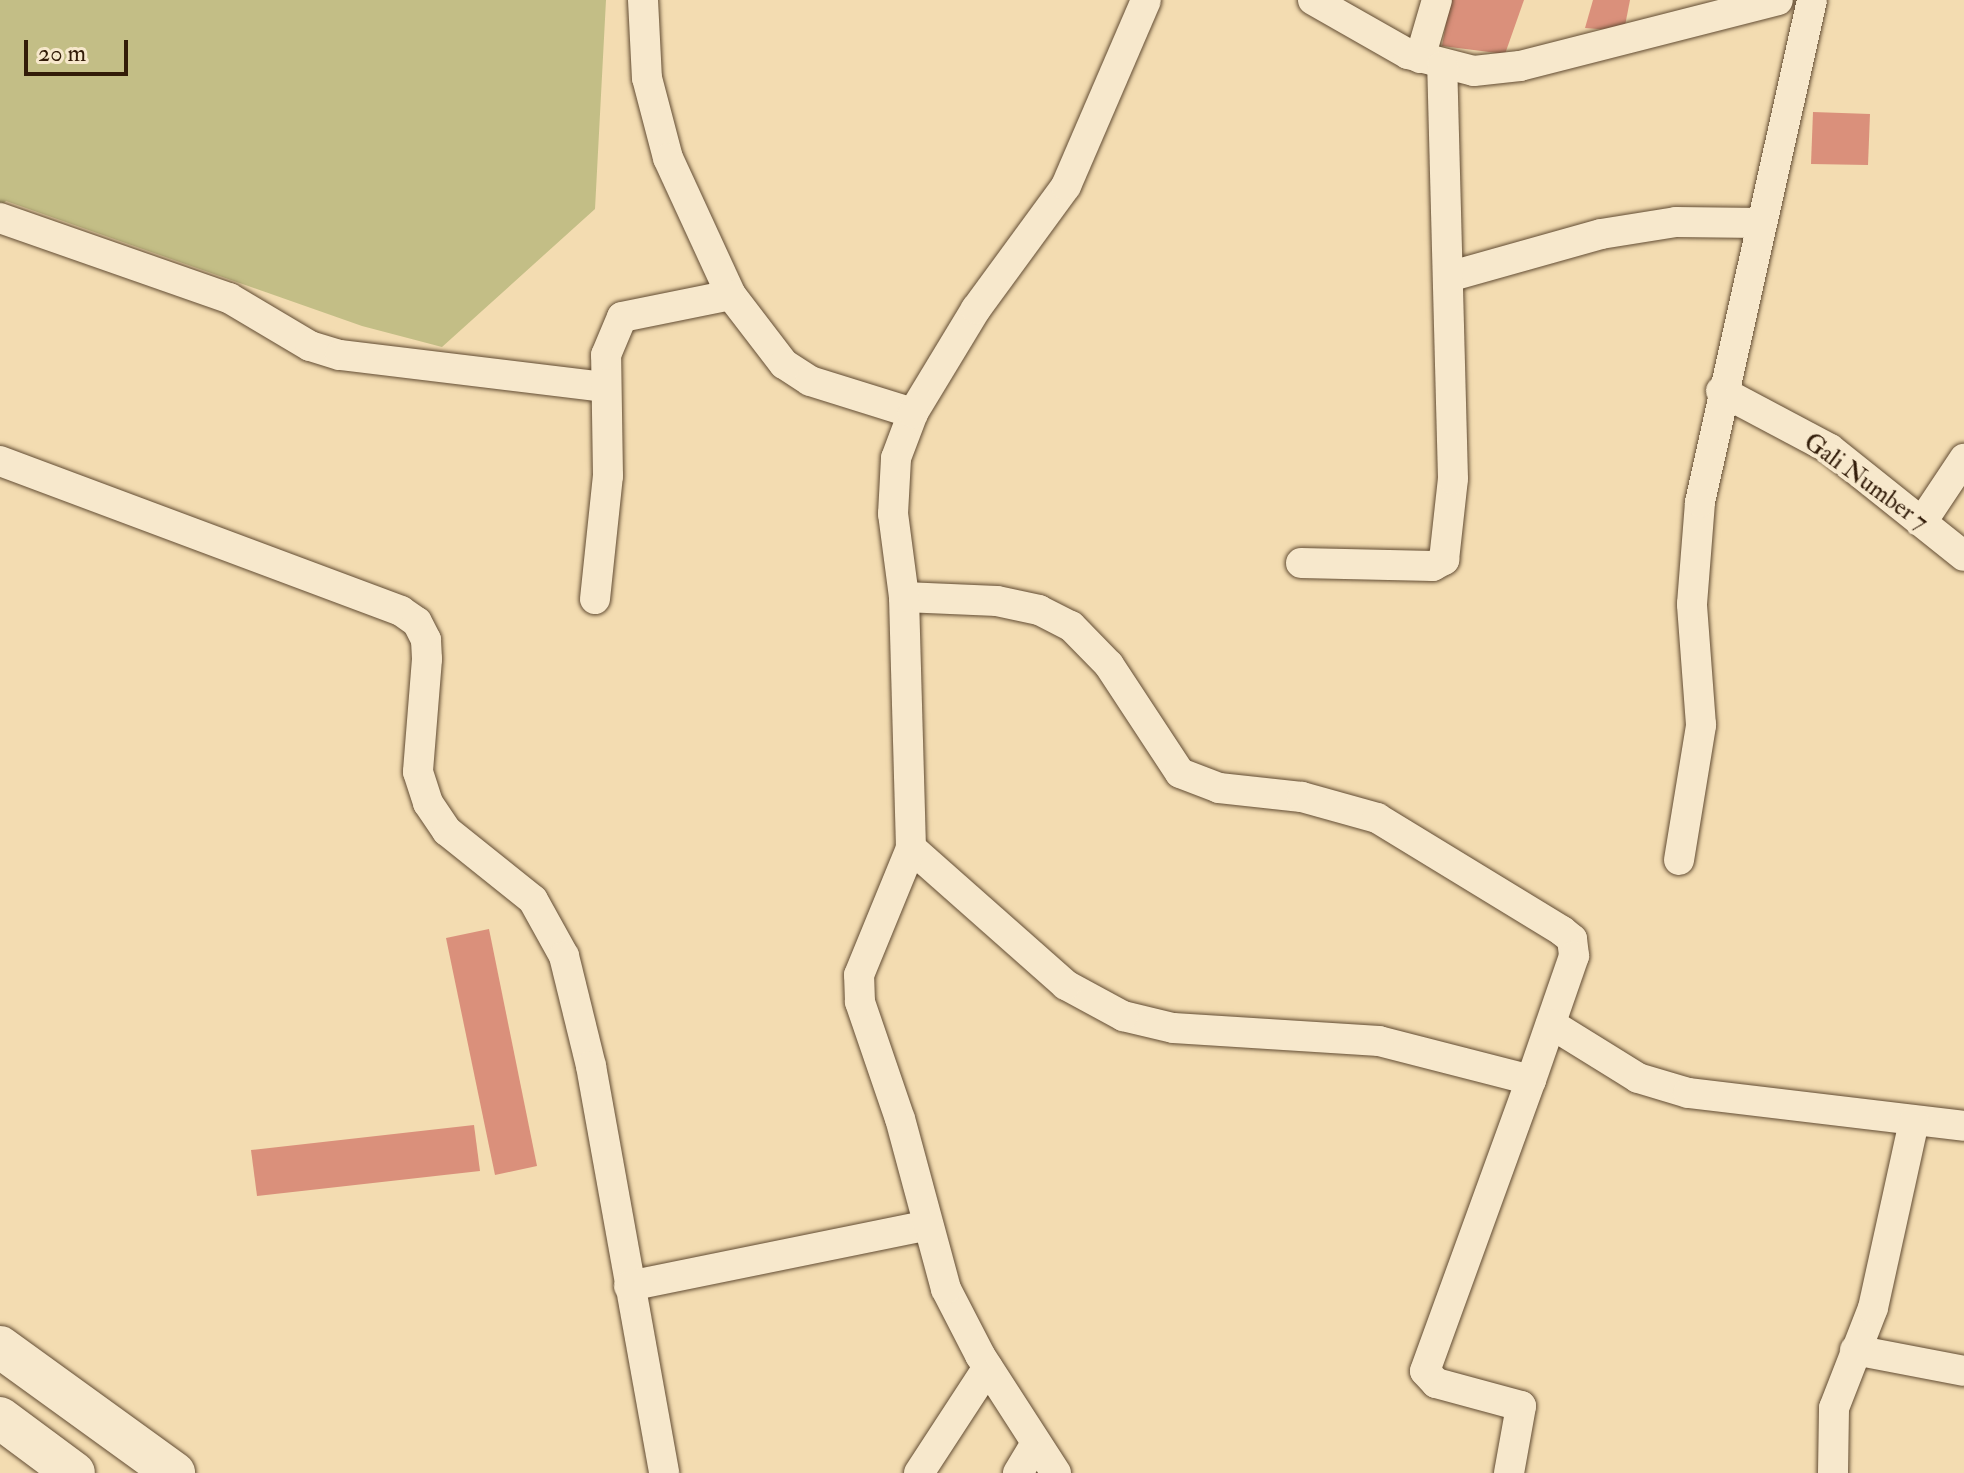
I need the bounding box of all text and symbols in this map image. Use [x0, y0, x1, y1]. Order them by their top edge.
scale bar [28, 24, 132, 74]
text: 20 m [38, 38, 86, 69]
street label: Gali Number 7 [1798, 427, 1934, 537]

